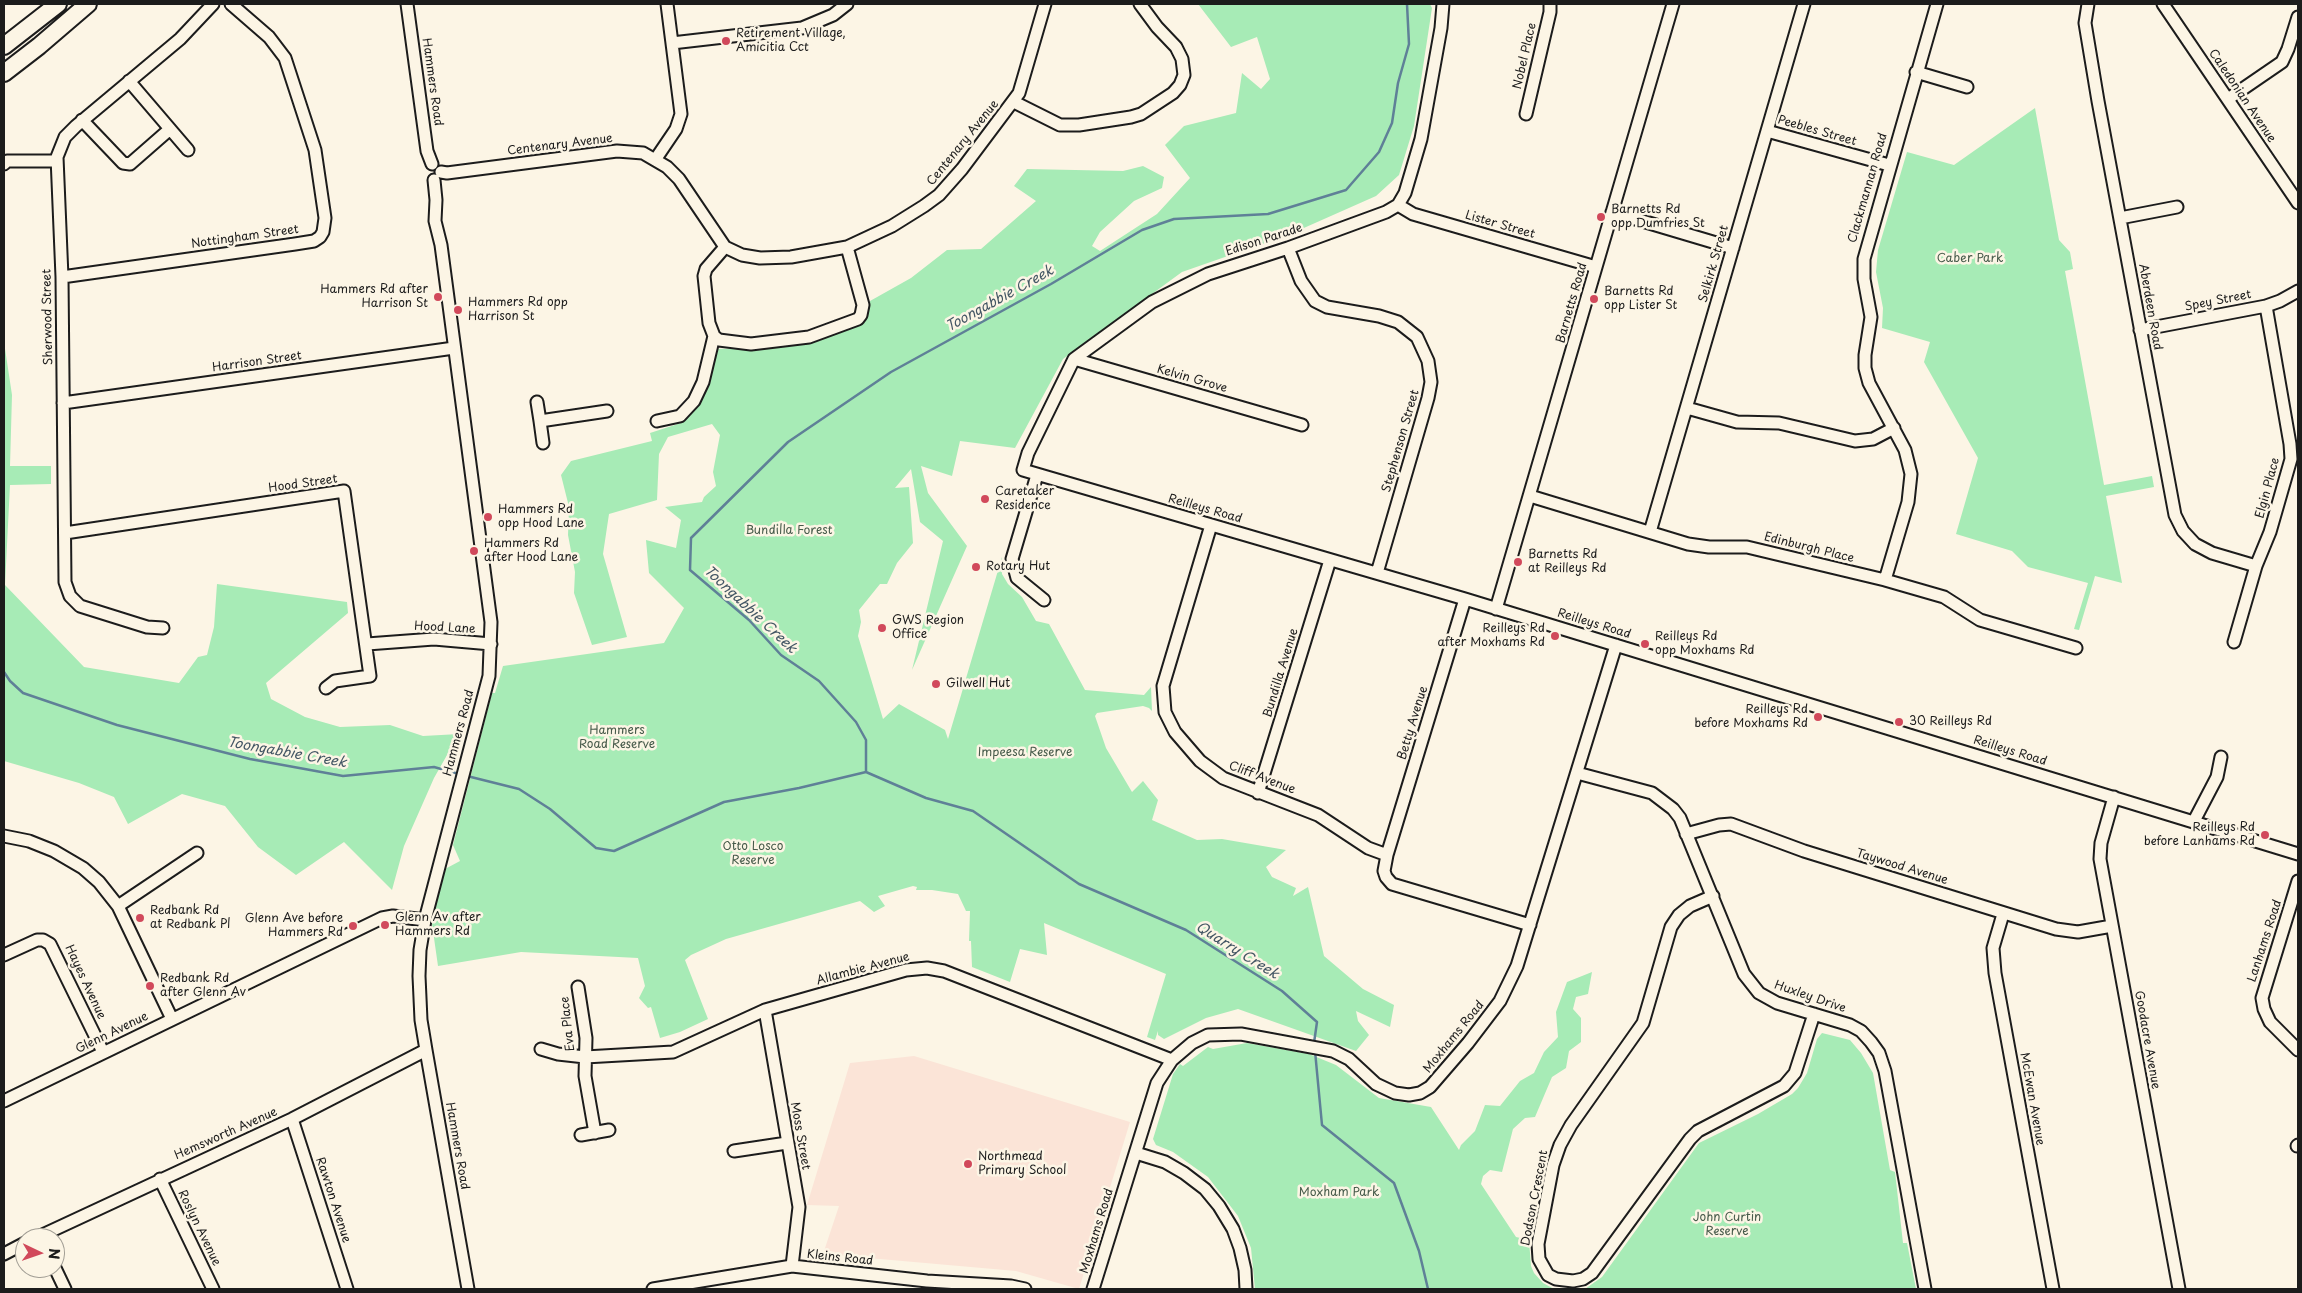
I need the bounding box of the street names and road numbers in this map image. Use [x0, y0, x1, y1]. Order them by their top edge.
street label: Nobel Place [1510, 21, 1540, 91]
street label: Hammers Road [419, 37, 445, 127]
street label: Caledonian Avenue [2205, 47, 2279, 145]
street label: Centenary Avenue [924, 97, 1002, 189]
street label: Peebles Street [1776, 113, 1858, 149]
street label: Centenary Avenue [507, 131, 613, 159]
street label: Clackmannan Road [1845, 131, 1891, 245]
street label: Lister Street [1463, 208, 1537, 242]
street label: Edison Parade [1224, 221, 1304, 259]
street label: Nottingham Street [190, 222, 300, 252]
street label: Selkirk Street [1696, 224, 1732, 304]
street label: Barnetts Road [1554, 261, 1590, 345]
street label: Aberdeen Road [2135, 263, 2165, 351]
street label: Sherwood Street [40, 269, 56, 365]
street label: Spey Street [2183, 287, 2253, 315]
street label: Harrison Street [211, 349, 303, 375]
street label: Kelvin Grove [1155, 362, 1229, 396]
street label: Stephenson Street [1379, 388, 1423, 494]
street label: Elgin Place [2253, 456, 2283, 520]
street label: Hood Street [268, 472, 338, 496]
street label: Reilleys Road [1166, 492, 1244, 526]
street label: Edinburgh Place [1763, 530, 1855, 566]
street label: Reilleys Road [1556, 606, 1632, 642]
street label: Hood Lane [414, 619, 476, 637]
street label: Bundilla Avenue [1261, 627, 1301, 719]
street label: Betty Avenue [1395, 684, 1431, 762]
street label: Hammers Road [441, 688, 477, 778]
street label: Reilleys Road [1972, 733, 2048, 769]
street label: Cliff Avenue [1227, 759, 1297, 797]
street label: Taywood Avenue [1854, 846, 1950, 888]
street label: Lanhams Road [2245, 898, 2285, 984]
street label: Hayes Avenue [61, 942, 109, 1022]
street label: Allambie Avenue [815, 950, 911, 988]
street label: Huxley Drive [1772, 978, 1848, 1016]
street label: Goodacre Avenue [2131, 990, 2163, 1090]
street label: Eva Place [558, 996, 578, 1052]
street label: Moxhams Road [1421, 998, 1487, 1076]
street label: Glenn Avenue [73, 1009, 151, 1057]
street label: McEwan Avenue [2017, 1051, 2047, 1147]
street label: Hammers Road [442, 1101, 472, 1191]
street label: Moss Street [787, 1101, 813, 1171]
street label: Hemsworth Avenue [172, 1105, 280, 1163]
street label: Dodson Crescent [1519, 1149, 1551, 1247]
street label: Rawton Avenue [312, 1155, 354, 1245]
street label: Moxhams Road [1077, 1187, 1117, 1275]
street label: Roslyn Avenue [174, 1188, 224, 1268]
street label: Kleins Road [806, 1247, 874, 1269]

